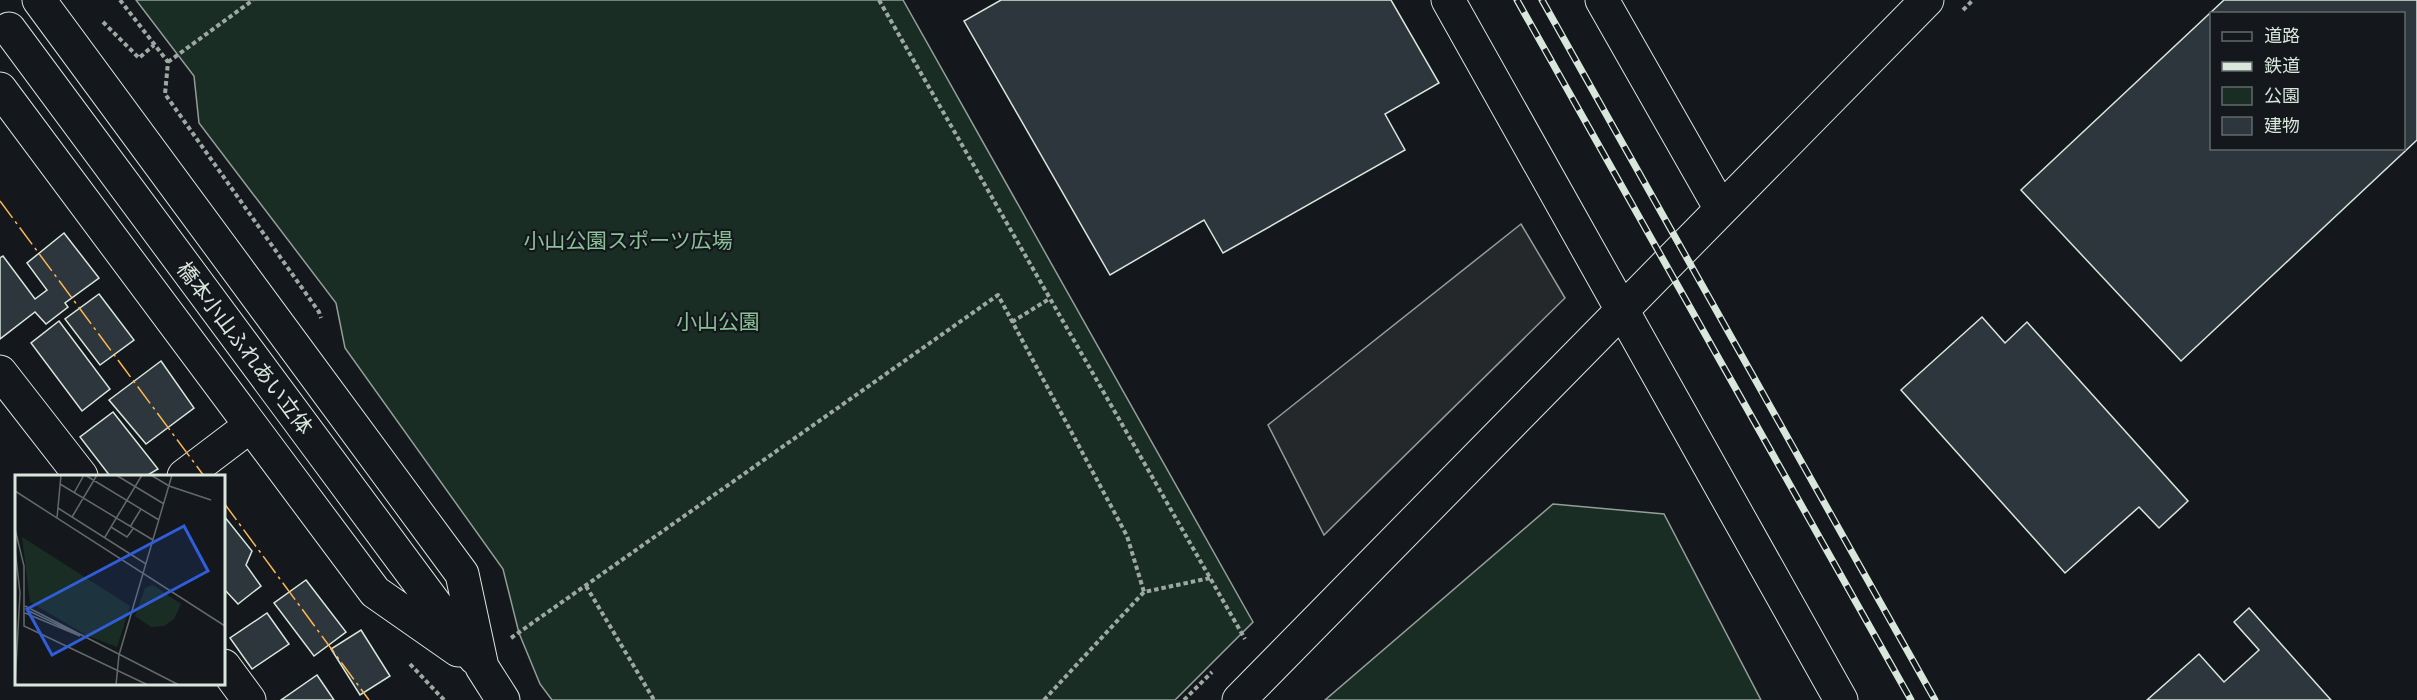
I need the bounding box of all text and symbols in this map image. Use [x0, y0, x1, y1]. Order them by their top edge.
legend [2210, 12, 2405, 150]
text: 道路 [2264, 26, 2300, 46]
text: 鉄道 [2264, 56, 2300, 76]
text: 公園 [2264, 86, 2300, 106]
text: 建物 [2264, 116, 2300, 136]
park label: 小山公園スポーツ広場 [523, 229, 733, 252]
street label: 橋本小山ふれあい立体 [173, 257, 317, 439]
park label: 小山公園 [676, 310, 760, 333]
inset map [15, 475, 225, 685]

